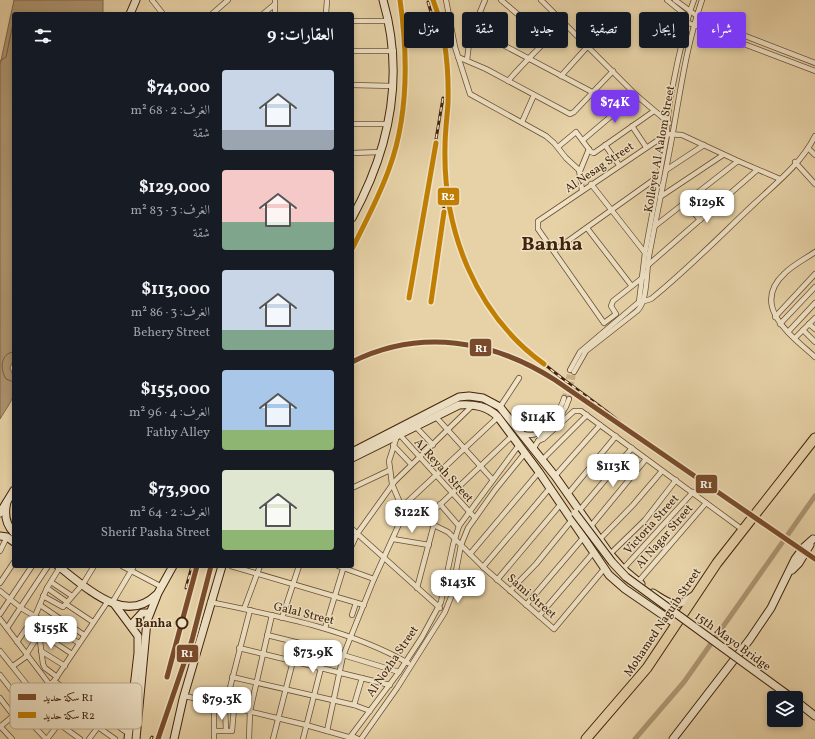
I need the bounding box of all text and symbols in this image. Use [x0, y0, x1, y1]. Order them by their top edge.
chip: منزل [404, 12, 454, 48]
chip: شقة [462, 12, 508, 48]
chip: جديد [516, 12, 568, 48]
chip: تصفية [576, 12, 631, 48]
chip: إيجار [639, 12, 689, 48]
chip: شراء [697, 12, 746, 48]
text: العقارات: 9 [267, 24, 334, 47]
icon: filters [32, 25, 54, 47]
text: $74,000 [147, 76, 210, 99]
street label: Kolleyet Al Aalom Street [641, 84, 679, 214]
icon: home [254, 86, 302, 134]
pin: $74K [591, 90, 639, 124]
text: $74K [600, 94, 630, 112]
text: الغرف: 2 · 68 m² [130, 102, 210, 120]
text: شقة [193, 125, 210, 143]
street label: Al Nesag Street [562, 139, 637, 197]
text: $129,000 [139, 176, 210, 199]
icon: home [254, 186, 302, 234]
line badge: R2 [437, 187, 460, 206]
text: R2 [441, 190, 455, 205]
pin: $129K [679, 190, 735, 224]
text: $129K [689, 194, 725, 212]
text: الغرف: 3 · 83 m² [131, 202, 210, 220]
text: شقة [193, 225, 210, 243]
district label: Banha [521, 231, 583, 259]
text: $113,000 [142, 278, 210, 301]
icon: home [254, 286, 302, 334]
text: الغرف: 3 · 86 m² [131, 304, 210, 322]
text: Behery Street [133, 324, 210, 342]
line badge: R1 [469, 338, 492, 357]
text: R1 [475, 342, 487, 357]
text: $155,000 [141, 378, 210, 401]
icon: home [254, 386, 302, 434]
text: الغرف: 4 · 96 m² [129, 404, 210, 422]
pin: $114K [510, 405, 566, 439]
text: $114K [521, 409, 556, 427]
text: Fathy Alley [146, 424, 210, 442]
street label: Al Reyah Street [410, 435, 476, 506]
pin: $113K [585, 454, 641, 488]
text: $113K [596, 458, 630, 476]
line badge: R1 [695, 474, 718, 494]
text: $73,900 [148, 478, 210, 501]
text: R1 [700, 478, 712, 493]
icon: home [254, 486, 302, 534]
street label: Victoria Street [621, 491, 683, 558]
pin: $122K [384, 500, 440, 534]
street label: Al Nagar Street [632, 501, 697, 572]
text: الغرف: 2 · 64 m² [130, 504, 210, 522]
text: $122K [394, 504, 430, 522]
text: Sherif Pasha Street [101, 524, 210, 542]
street label: Mohamed Naguib Street [621, 565, 705, 680]
pin: $143K [430, 570, 486, 604]
street label: Sami Street [503, 571, 559, 623]
text: $143K [440, 574, 476, 592]
street label: Galal Street [272, 599, 336, 629]
street label: 15th Mayo Bridge [691, 609, 774, 675]
pin: $155K [23, 616, 79, 650]
place label: Banha [135, 616, 172, 632]
marker: Banha [175, 616, 189, 630]
text: $155K [34, 620, 68, 638]
street label: Al Nozha Street [363, 623, 423, 700]
pin: $73.9K [280, 640, 346, 674]
line badge: R1 [176, 644, 199, 663]
text: $73.9K [293, 644, 333, 662]
text: R1 [181, 647, 193, 662]
legend [10, 683, 142, 729]
pin: $79.3K [189, 687, 255, 721]
text: سكة حديد R1 [43, 691, 93, 706]
text: $79.3K [202, 691, 242, 709]
map controls [767, 691, 803, 727]
button: layers [767, 691, 803, 727]
text: سكة حديد R2 [43, 709, 95, 724]

